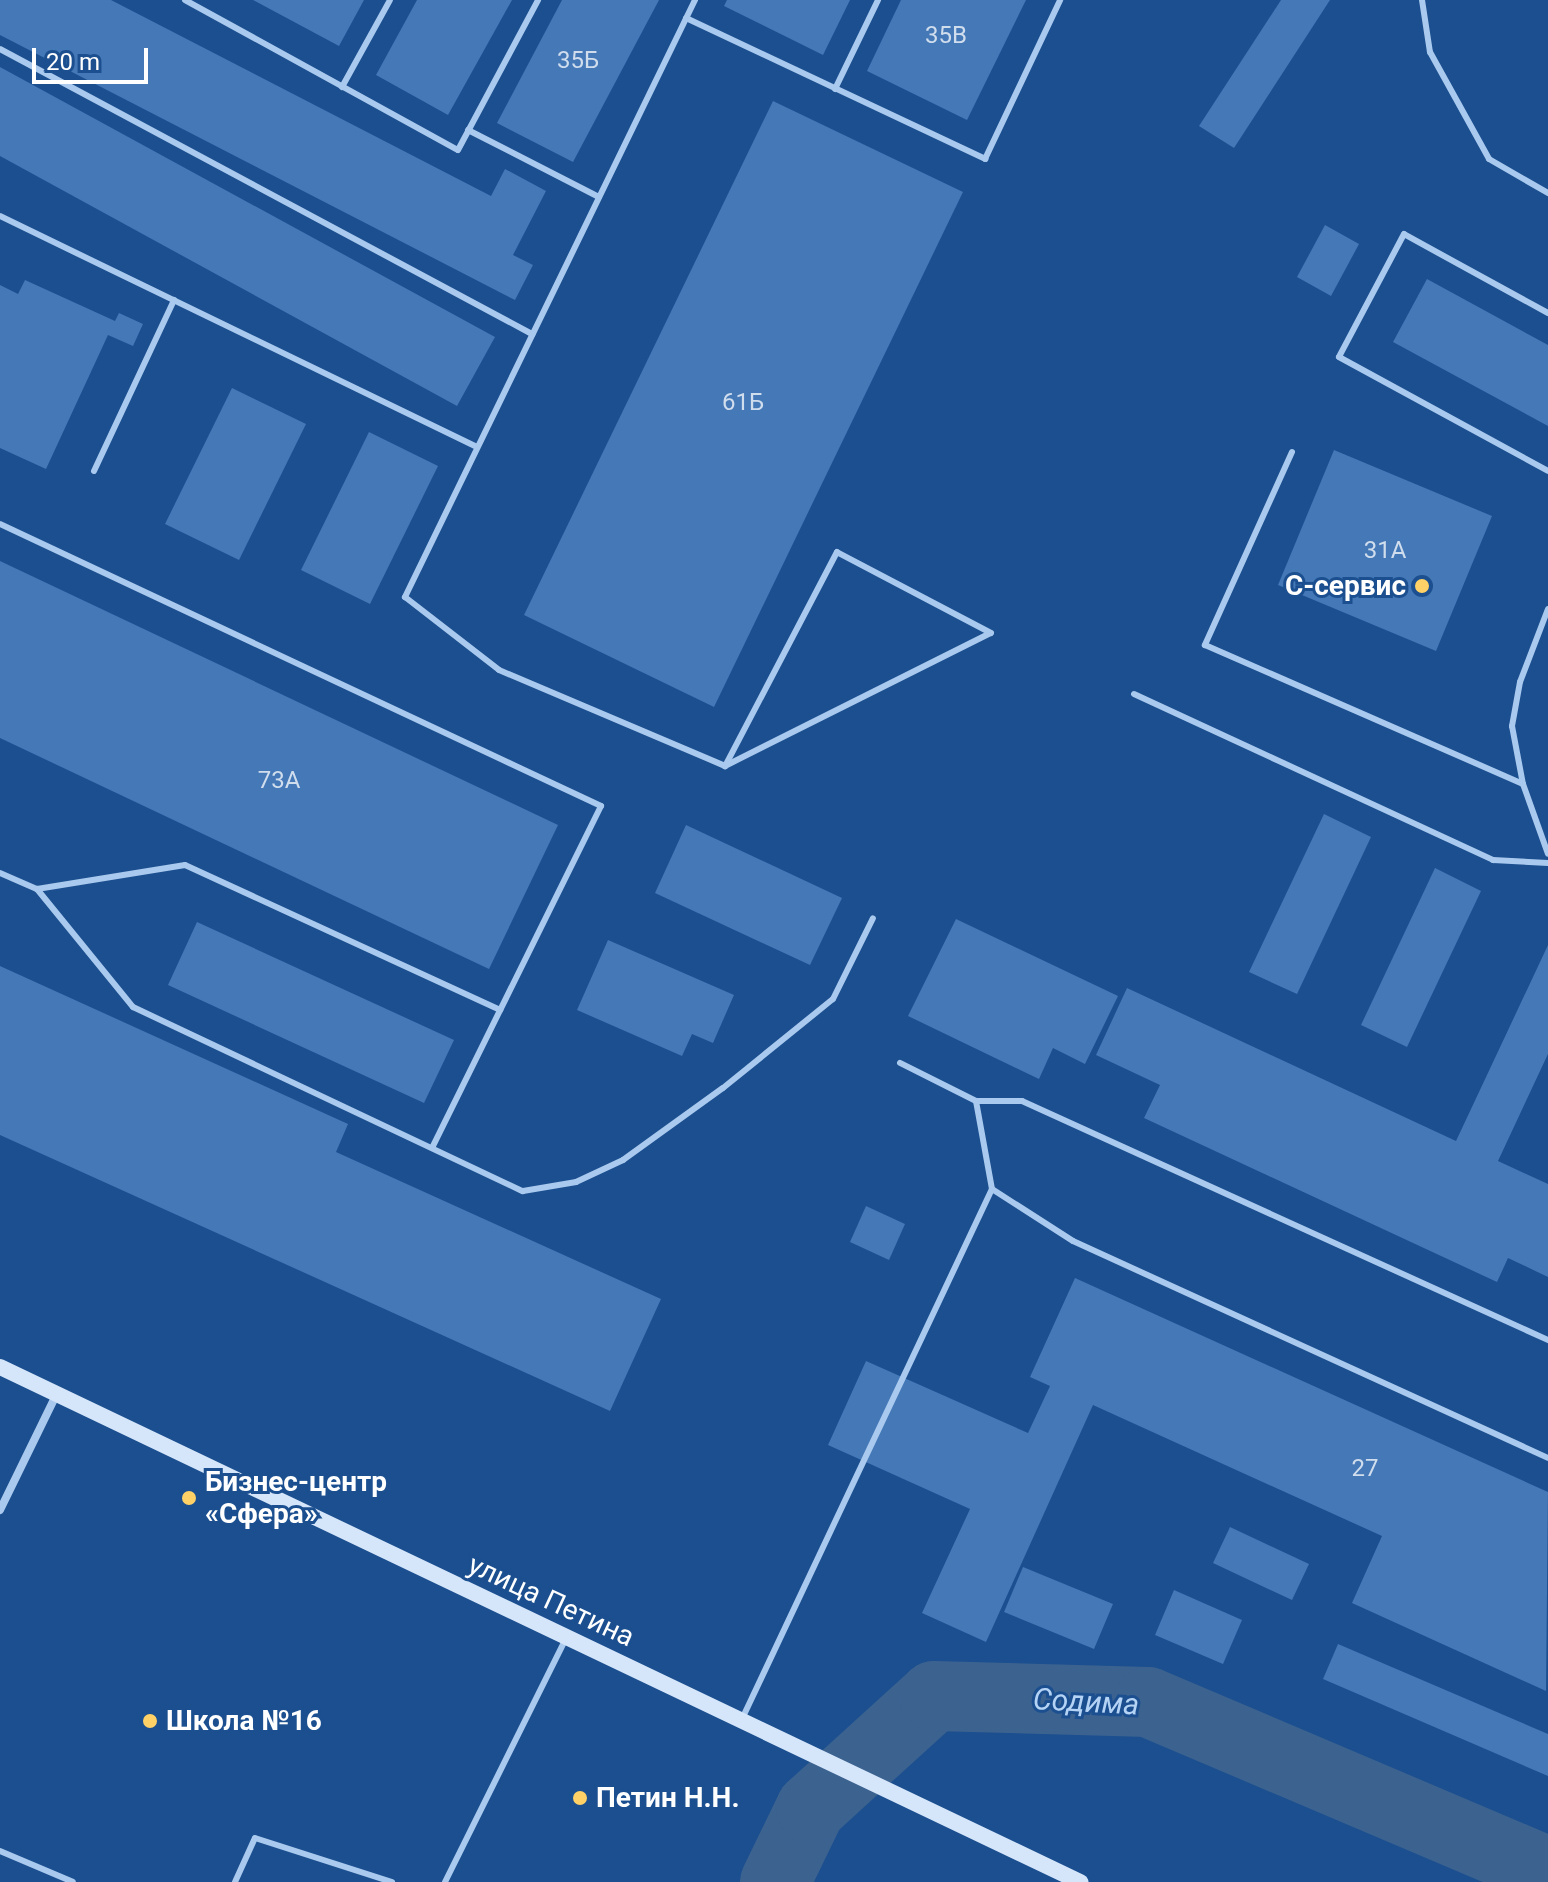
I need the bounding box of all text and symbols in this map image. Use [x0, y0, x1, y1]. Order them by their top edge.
house number: 35В [925, 22, 967, 50]
scale bar [36, 32, 152, 82]
house number: 35Б [557, 47, 599, 75]
text: 20 m [46, 48, 100, 76]
house number: 61Б [722, 389, 764, 417]
house number: 31А [1364, 537, 1406, 565]
place label: С-сервис [1285, 569, 1406, 603]
marker: С-сервис [1413, 577, 1431, 595]
house number: 73А [258, 767, 300, 795]
house number: 27 [1352, 1455, 1378, 1483]
place label: Бизнес-центр «Сфера» [205, 1465, 387, 1531]
marker: Бизнес-центр «Сфера» [180, 1489, 198, 1507]
street label: улица Петина [463, 1548, 639, 1654]
water label: Содима [1032, 1681, 1140, 1723]
place label: Школа №16 [166, 1704, 322, 1738]
marker: Школа №16 [141, 1712, 159, 1730]
place label: Петин Н.Н. [596, 1781, 740, 1815]
marker: Петин Н.Н. [571, 1789, 589, 1807]

